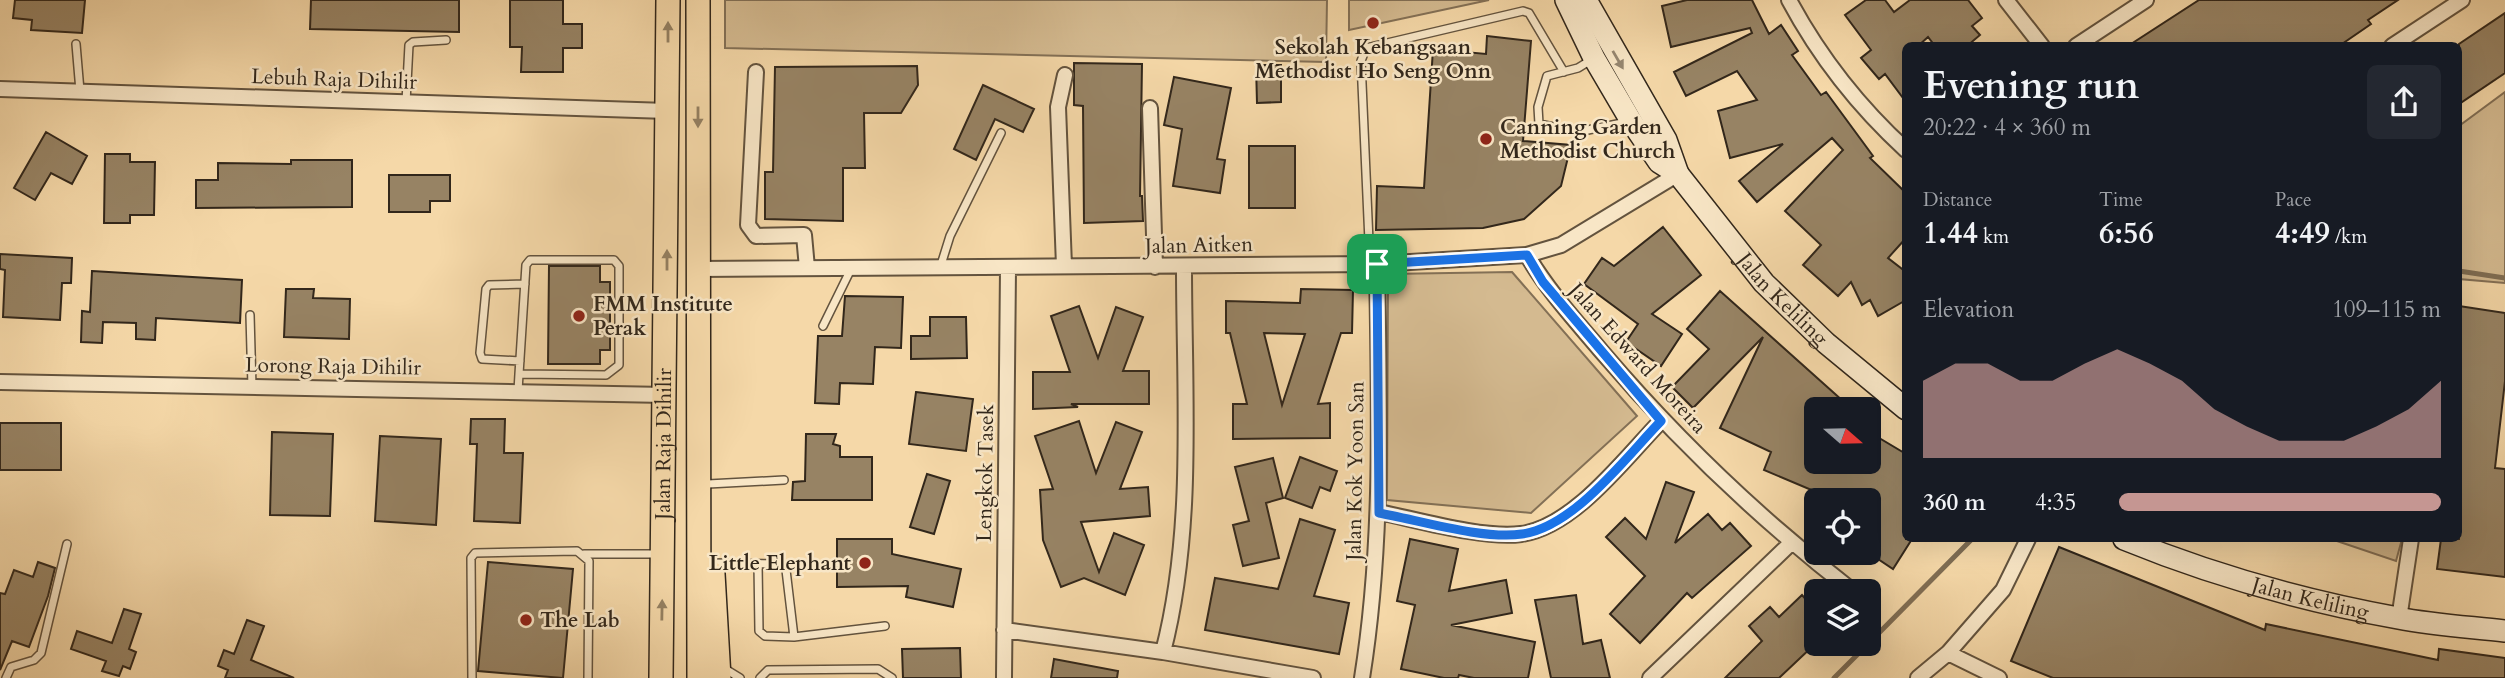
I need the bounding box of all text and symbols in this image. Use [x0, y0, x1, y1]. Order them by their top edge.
marker: Sekolah Kebangsaan Methodist Ho Seng Onn [1365, 15, 1381, 31]
one-way arrow [662, 21, 674, 43]
place label: Sekolah Kebangsaan Methodist Ho Seng Onn [1255, 33, 1492, 86]
one-way arrow [1612, 51, 1624, 70]
text: Evening run [1923, 60, 2139, 112]
street label: Lebuh Raja Dihilir [251, 62, 418, 97]
button: share [2367, 65, 2441, 139]
one-way arrow [692, 106, 704, 128]
text: 20:22 · 4 × 360 m [1923, 112, 2091, 143]
place label: Canning Garden Methodist Church [1500, 113, 1675, 166]
marker: Canning Garden Methodist Church [1478, 131, 1494, 147]
text: Distance [1923, 187, 1992, 213]
text: Time [2099, 187, 2143, 213]
text: Pace [2275, 187, 2312, 213]
text: 1.44 [1923, 213, 1978, 254]
text: 6:56 [2099, 213, 2154, 254]
text: 4:49 [2275, 213, 2330, 254]
text: km [1978, 224, 2009, 250]
text: /km [2330, 224, 2367, 250]
street label: Jalan Aitken [1142, 230, 1253, 261]
pin [1347, 234, 1407, 294]
street label: Jalan Keliling [1729, 244, 1835, 353]
icon: arrive [1358, 245, 1396, 283]
one-way arrow [661, 249, 672, 271]
street label: Jalan Edward Moreira [1560, 274, 1713, 440]
place label: FMM Institute Perak [593, 290, 733, 343]
text: Elevation [1923, 294, 2014, 325]
text: 109–115 m [2332, 294, 2441, 325]
marker: FMM Institute Perak [571, 308, 587, 324]
street label: Lorong Raja Dihilir [245, 350, 422, 383]
street label: Jalan Raja Dihilir [649, 368, 679, 523]
street label: Jalan Kok Yoon San [1339, 381, 1372, 564]
north arrow [1804, 397, 1881, 474]
map controls [1804, 397, 1881, 656]
street label: Lengkok Tasek [970, 403, 1001, 542]
text: 360 m [1923, 487, 1986, 518]
text: 4:35 [2035, 487, 2076, 518]
button: locate [1804, 488, 1881, 565]
place label: Little Elephant [709, 549, 852, 578]
marker: Little Elephant [857, 555, 873, 571]
street label: Jalan Keliling [2246, 569, 2372, 627]
button: layers [1804, 579, 1881, 656]
one-way arrow [656, 599, 668, 621]
place label: The Lab [540, 606, 620, 635]
marker: The Lab [518, 612, 534, 628]

